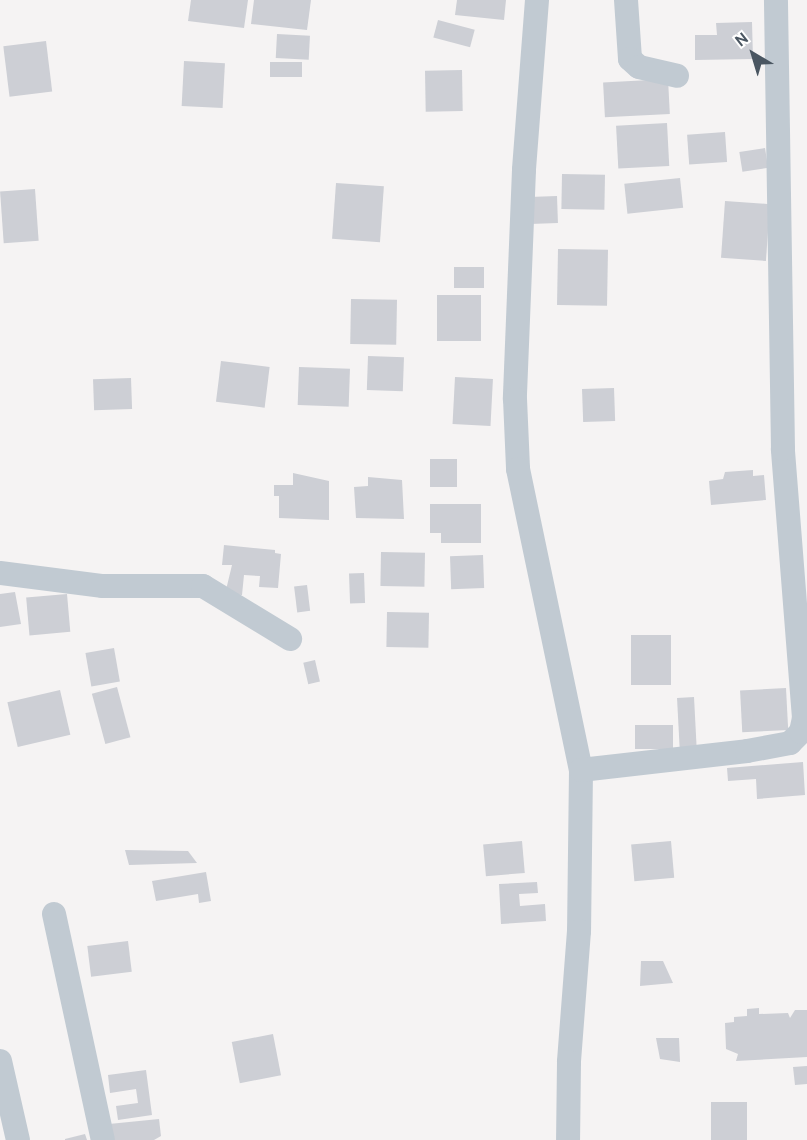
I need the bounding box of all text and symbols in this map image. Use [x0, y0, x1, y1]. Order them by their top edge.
north arrow [723, 24, 783, 84]
text: N [731, 28, 752, 50]

